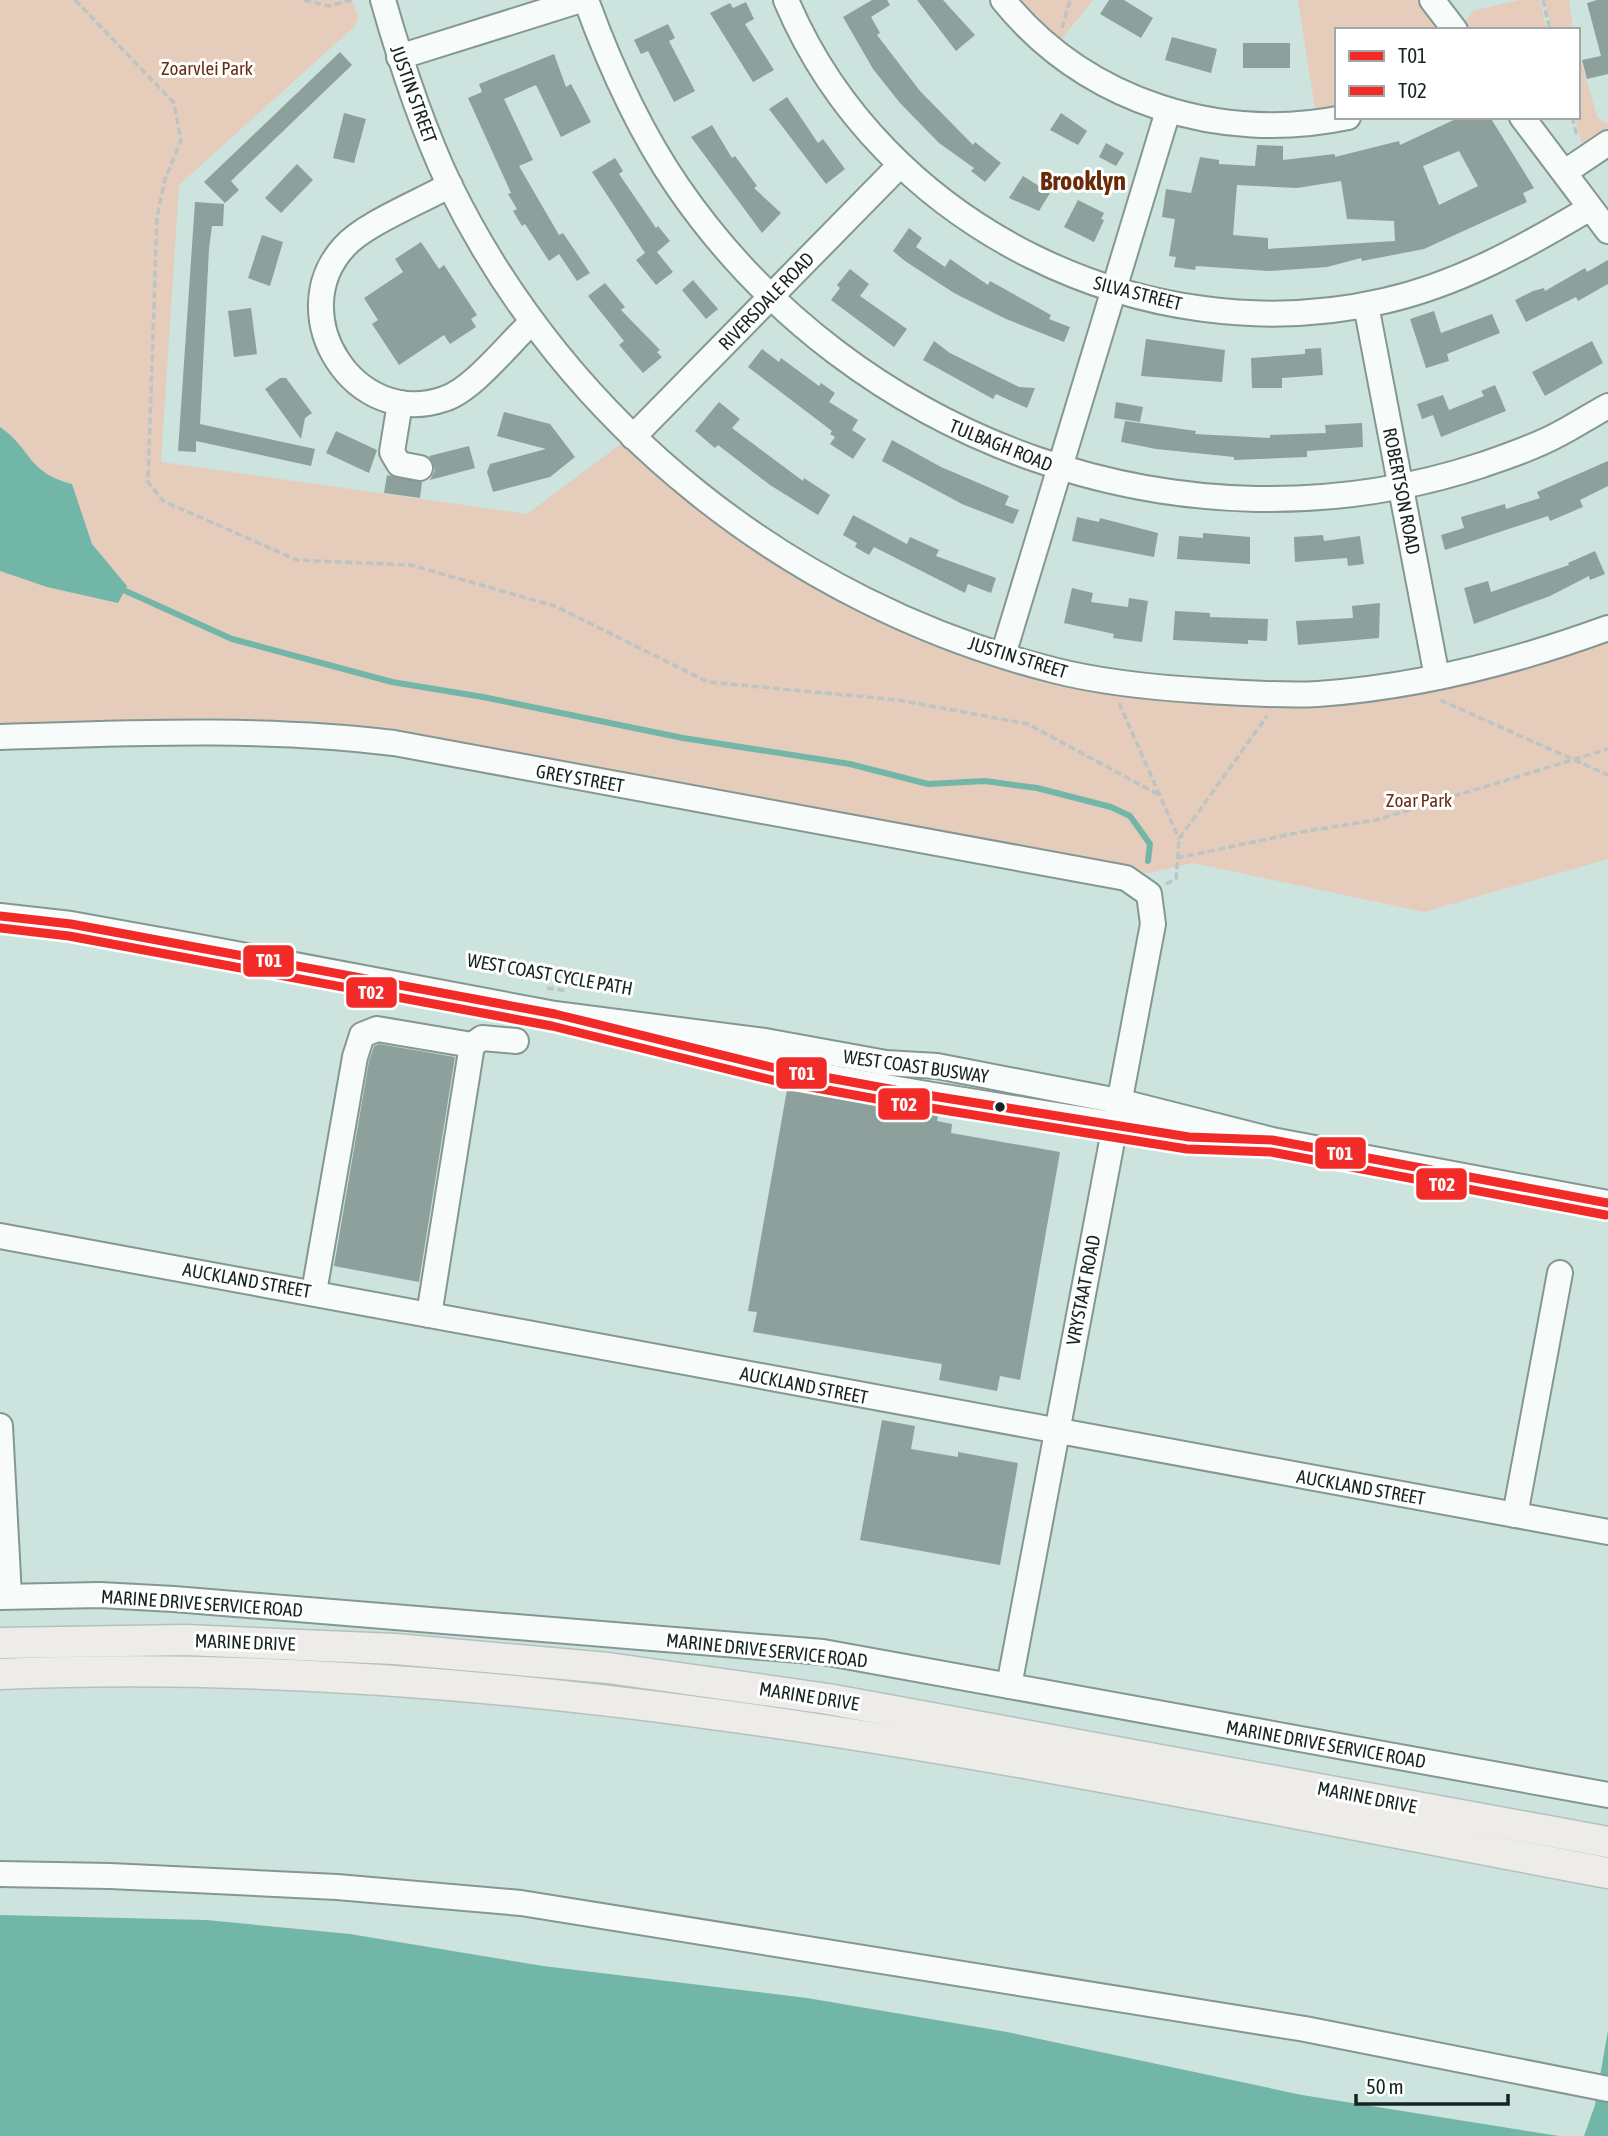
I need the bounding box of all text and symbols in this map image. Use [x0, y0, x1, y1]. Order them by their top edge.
legend [1335, 28, 1580, 119]
street label: JUSTIN STREET [386, 42, 442, 147]
text: T01 [1398, 43, 1427, 67]
park label: Zoarvlei Park [161, 57, 254, 79]
text: T02 [1398, 78, 1427, 102]
district label: Brooklyn [1040, 166, 1126, 196]
street label: RIVERSDALE ROAD [714, 247, 818, 355]
street label: SILVA STREET [1092, 271, 1185, 315]
street label: TULBAGH ROAD [946, 414, 1056, 476]
street label: ROBERTSON ROAD [1379, 426, 1425, 556]
street label: JUSTIN STREET [966, 631, 1071, 683]
street label: GREY STREET [534, 759, 626, 797]
park label: Zoar Park [1386, 789, 1453, 811]
line badge: T01 [242, 944, 295, 978]
text: T01 [256, 949, 282, 971]
street label: WEST COAST CYCLE PATH [465, 949, 635, 999]
line badge: T02 [345, 976, 398, 1009]
text: T02 [358, 981, 384, 1003]
street label: WEST COAST BUSWAY [842, 1045, 991, 1087]
line badge: T01 [775, 1056, 828, 1090]
text: T01 [789, 1062, 815, 1084]
line badge: T02 [877, 1087, 931, 1121]
text: T02 [891, 1093, 917, 1115]
unlabelled marker [993, 1100, 1007, 1114]
line badge: T01 [1314, 1136, 1367, 1170]
text: T01 [1327, 1142, 1353, 1164]
line badge: T02 [1415, 1167, 1468, 1201]
text: T02 [1429, 1173, 1455, 1195]
street label: VRYSTAAT ROAD [1062, 1233, 1104, 1347]
street label: AUCKLAND STREET [181, 1258, 313, 1302]
street label: AUCKLAND STREET [738, 1362, 870, 1408]
street label: AUCKLAND STREET [1295, 1465, 1427, 1509]
street label: MARINE DRIVE SERVICE ROAD [100, 1585, 304, 1621]
street label: MARINE DRIVE SERVICE ROAD [665, 1628, 869, 1672]
street label: MARINE DRIVE [194, 1629, 296, 1655]
street label: MARINE DRIVE [758, 1677, 860, 1715]
street label: MARINE DRIVE SERVICE ROAD [1224, 1716, 1428, 1772]
street label: MARINE DRIVE [1315, 1777, 1419, 1817]
scale bar [1356, 2062, 1508, 2106]
text: 50 m [1366, 2074, 1404, 2098]

